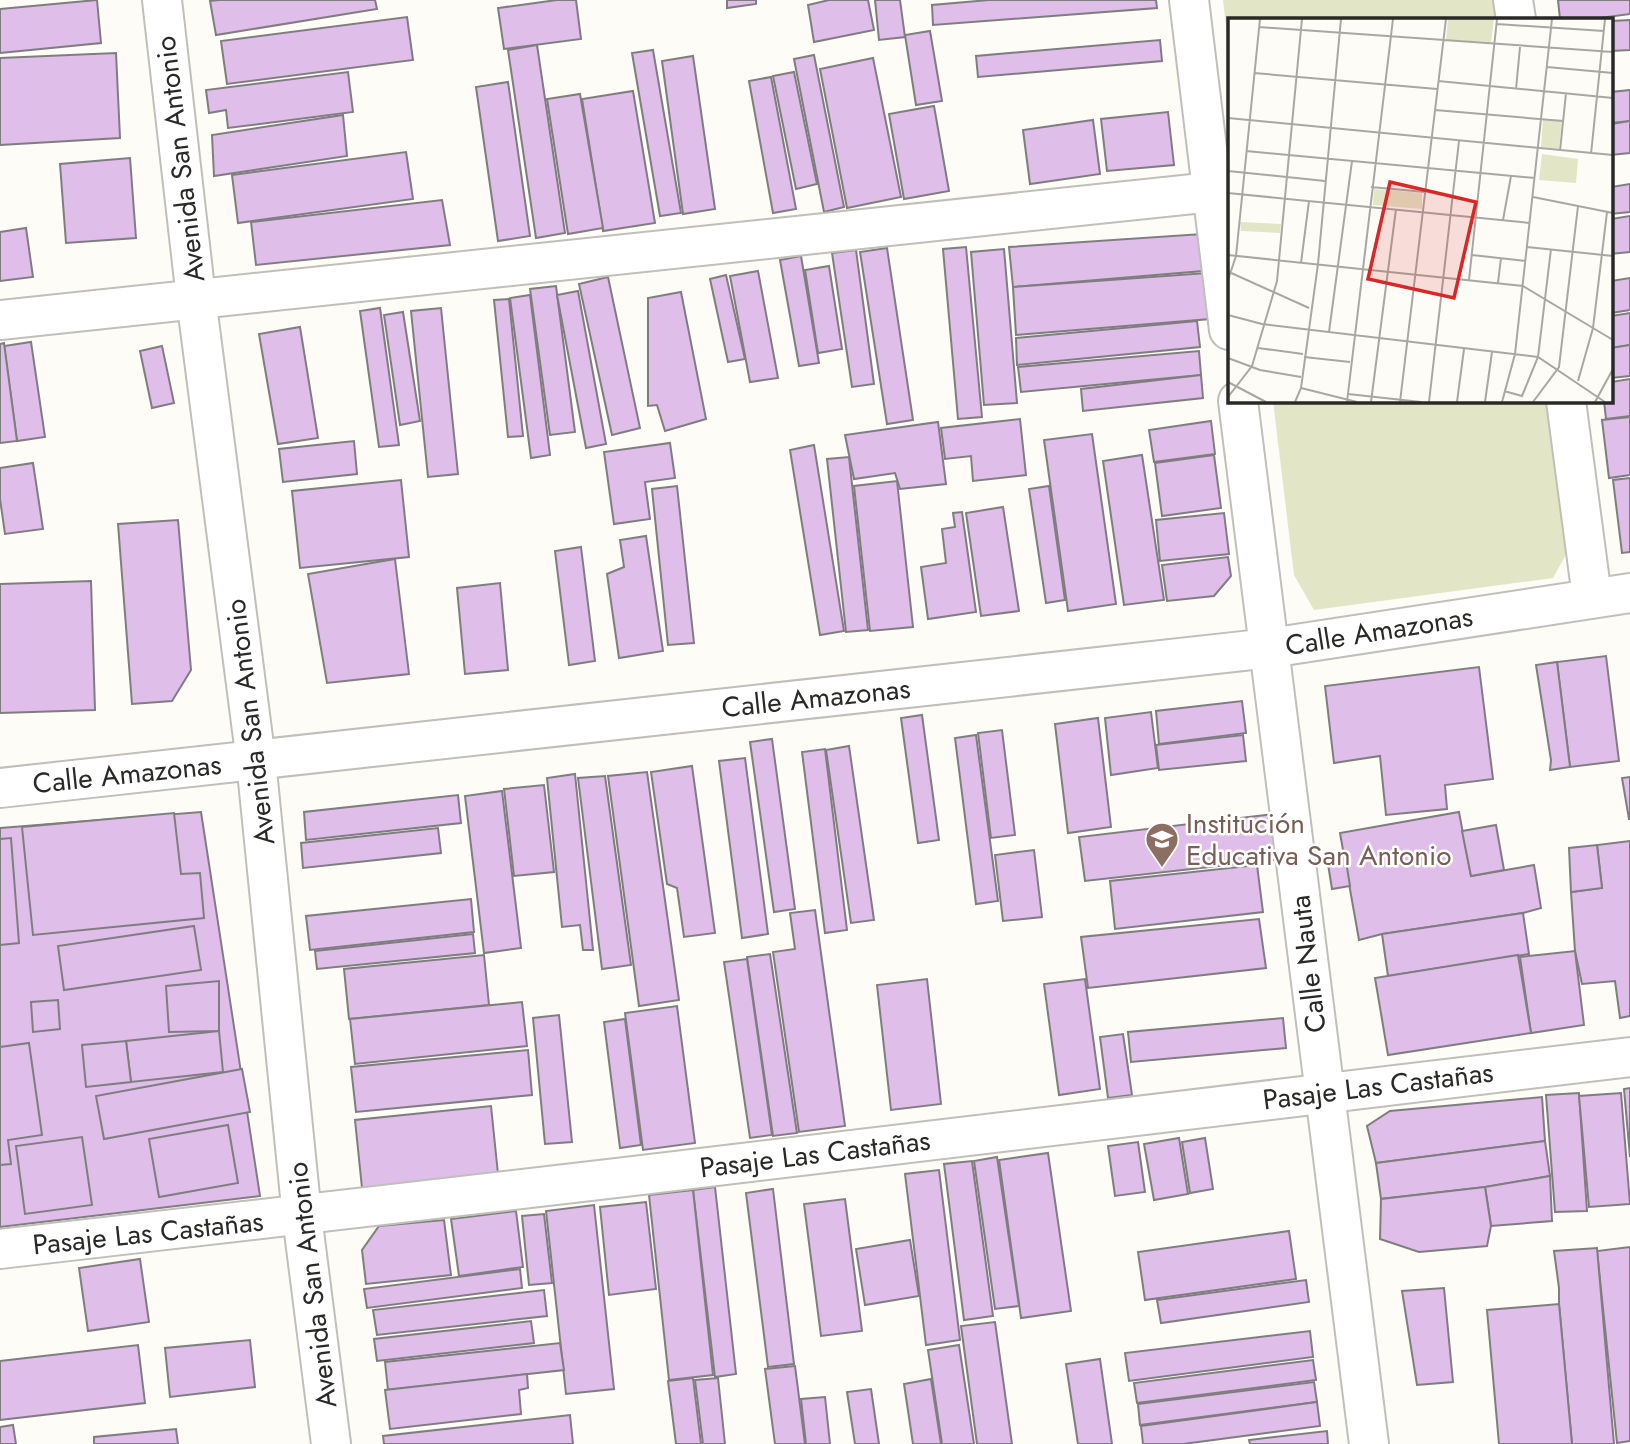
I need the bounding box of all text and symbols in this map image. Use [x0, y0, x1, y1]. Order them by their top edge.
inset map [1228, 18, 1612, 402]
street label: Avenida San Antonio [145, 34, 215, 284]
street label: Calle Amazonas [1282, 596, 1476, 666]
street label: Avenida San Antonio [215, 597, 285, 847]
street label: Calle Amazonas [720, 668, 912, 728]
street label: Calle Amazonas [31, 744, 223, 804]
place label: Institución Educativa San Antonio [1186, 803, 1451, 876]
school or university icon: Institución Educativa San Antonio [1143, 820, 1181, 869]
street label: Calle Nauta [1279, 893, 1337, 1035]
street label: Pasaje Las Castañas [1260, 1052, 1496, 1120]
street label: Pasaje Las Castañas [697, 1120, 933, 1188]
street label: Avenida San Antonio [277, 1160, 347, 1410]
street label: Pasaje Las Castañas [31, 1200, 265, 1266]

